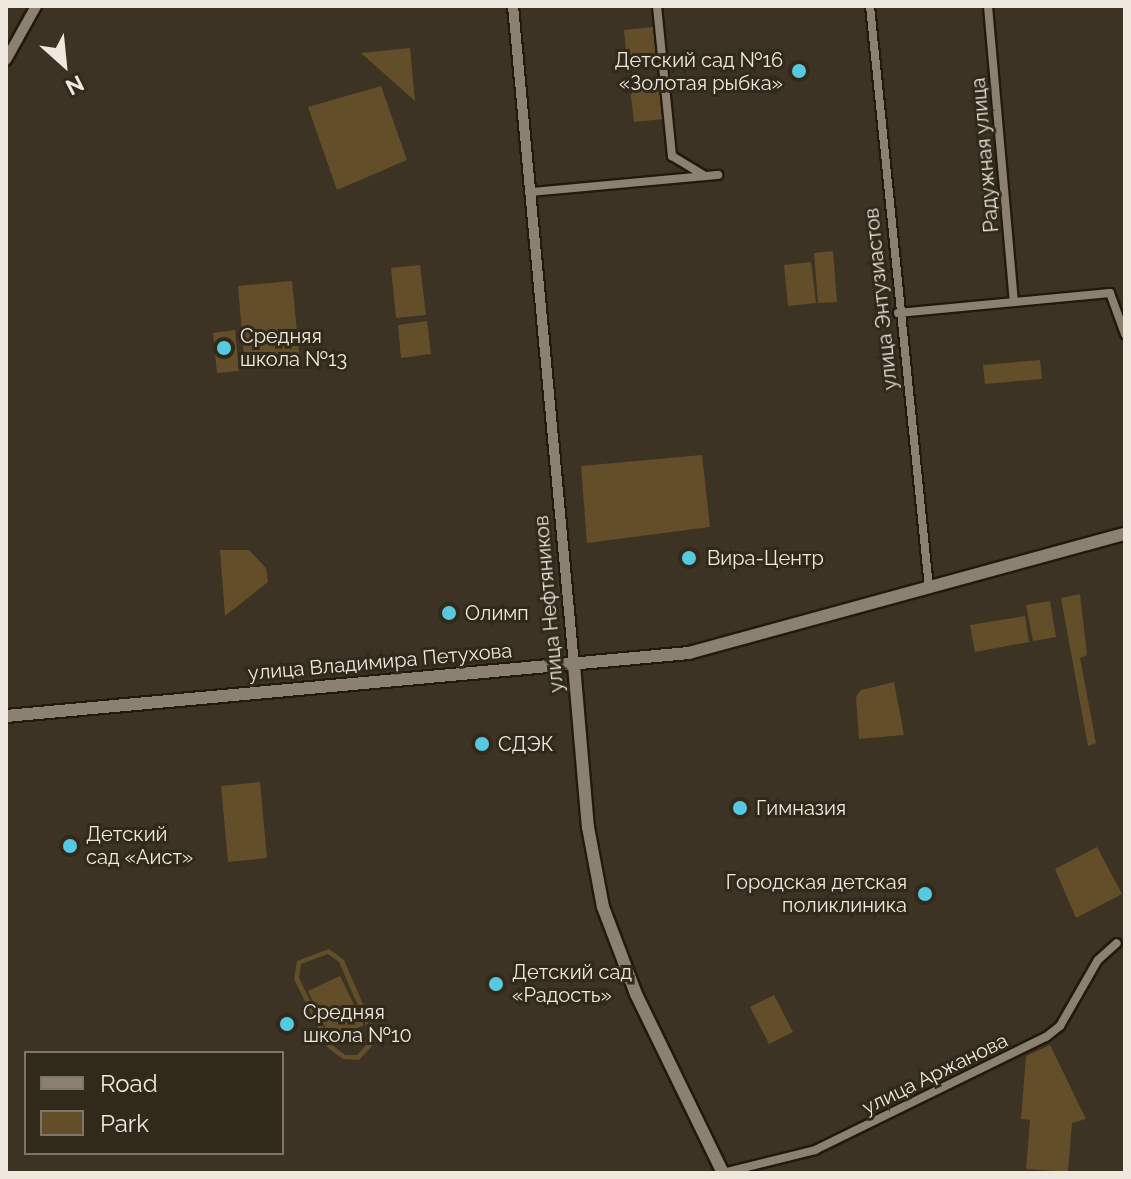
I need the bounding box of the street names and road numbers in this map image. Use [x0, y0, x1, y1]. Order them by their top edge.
street label: Радужная улица [966, 76, 1004, 234]
street label: улица Энтузиастов [859, 207, 903, 391]
street label: улица Нефтяников [529, 514, 569, 694]
street label: улица Владимира Петухова [247, 638, 513, 686]
street label: улица Аржанова [858, 1028, 1012, 1120]

